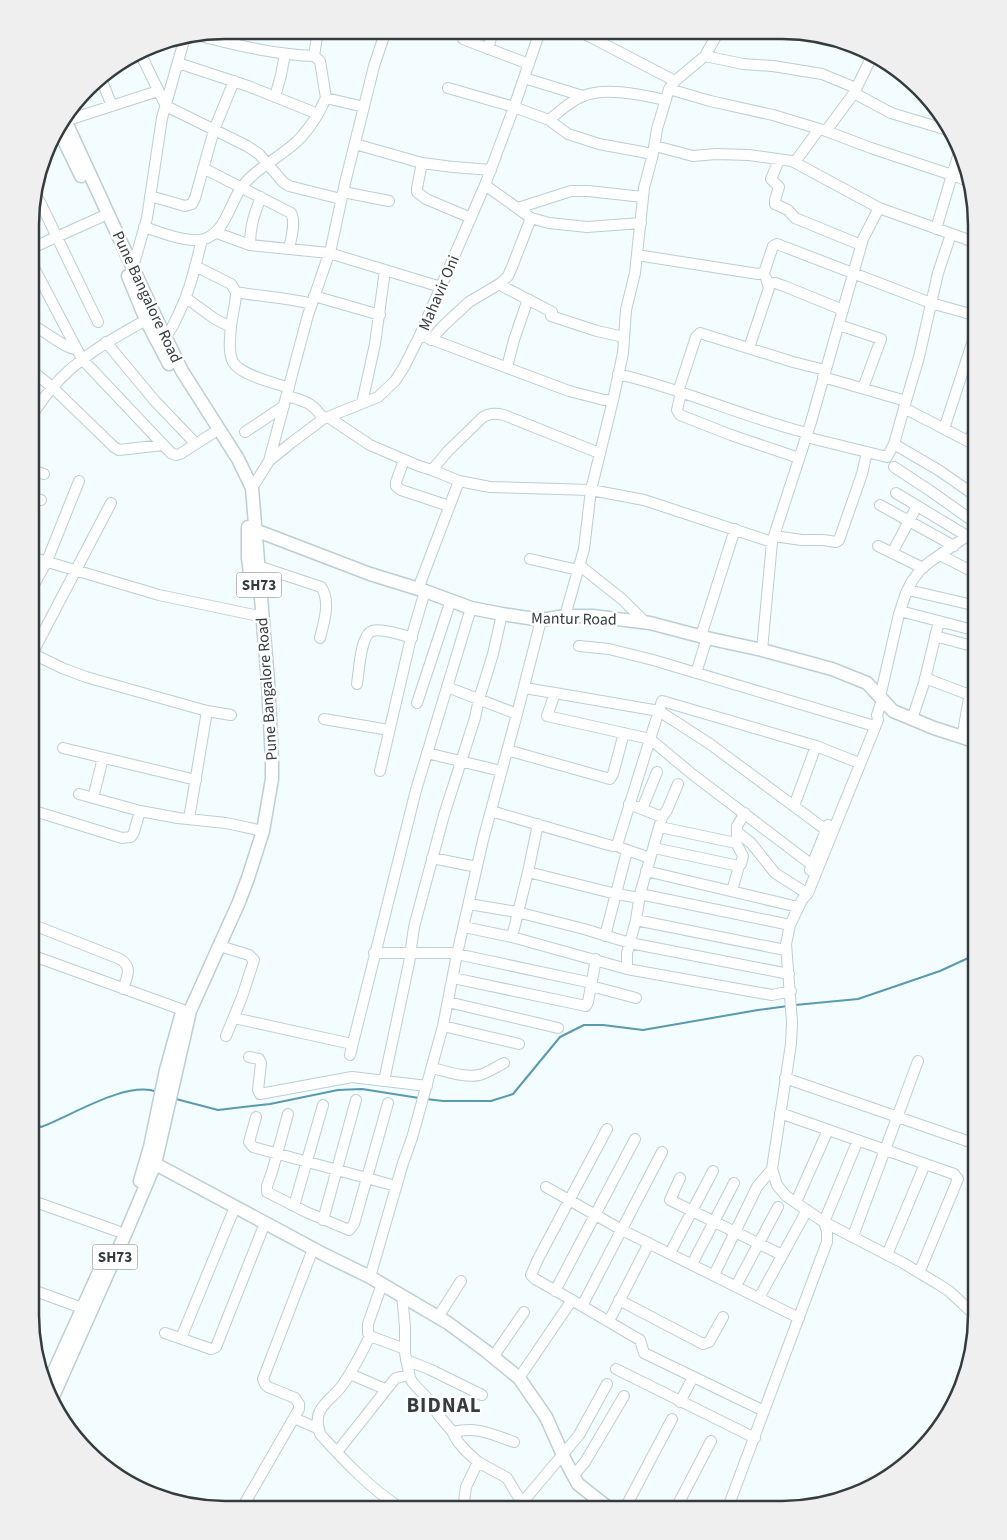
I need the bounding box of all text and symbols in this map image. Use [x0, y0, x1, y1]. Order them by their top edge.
street label: Pune Bangalore Road [107, 227, 187, 367]
street label: Mahavir Oni [413, 252, 465, 334]
road number: SH73 [236, 572, 282, 598]
street label: Mantur Road [531, 607, 617, 631]
street label: Pune Bangalore Road [251, 617, 283, 761]
road number: SH73 [92, 1244, 138, 1270]
district label: BIDNAL [406, 1390, 482, 1420]

